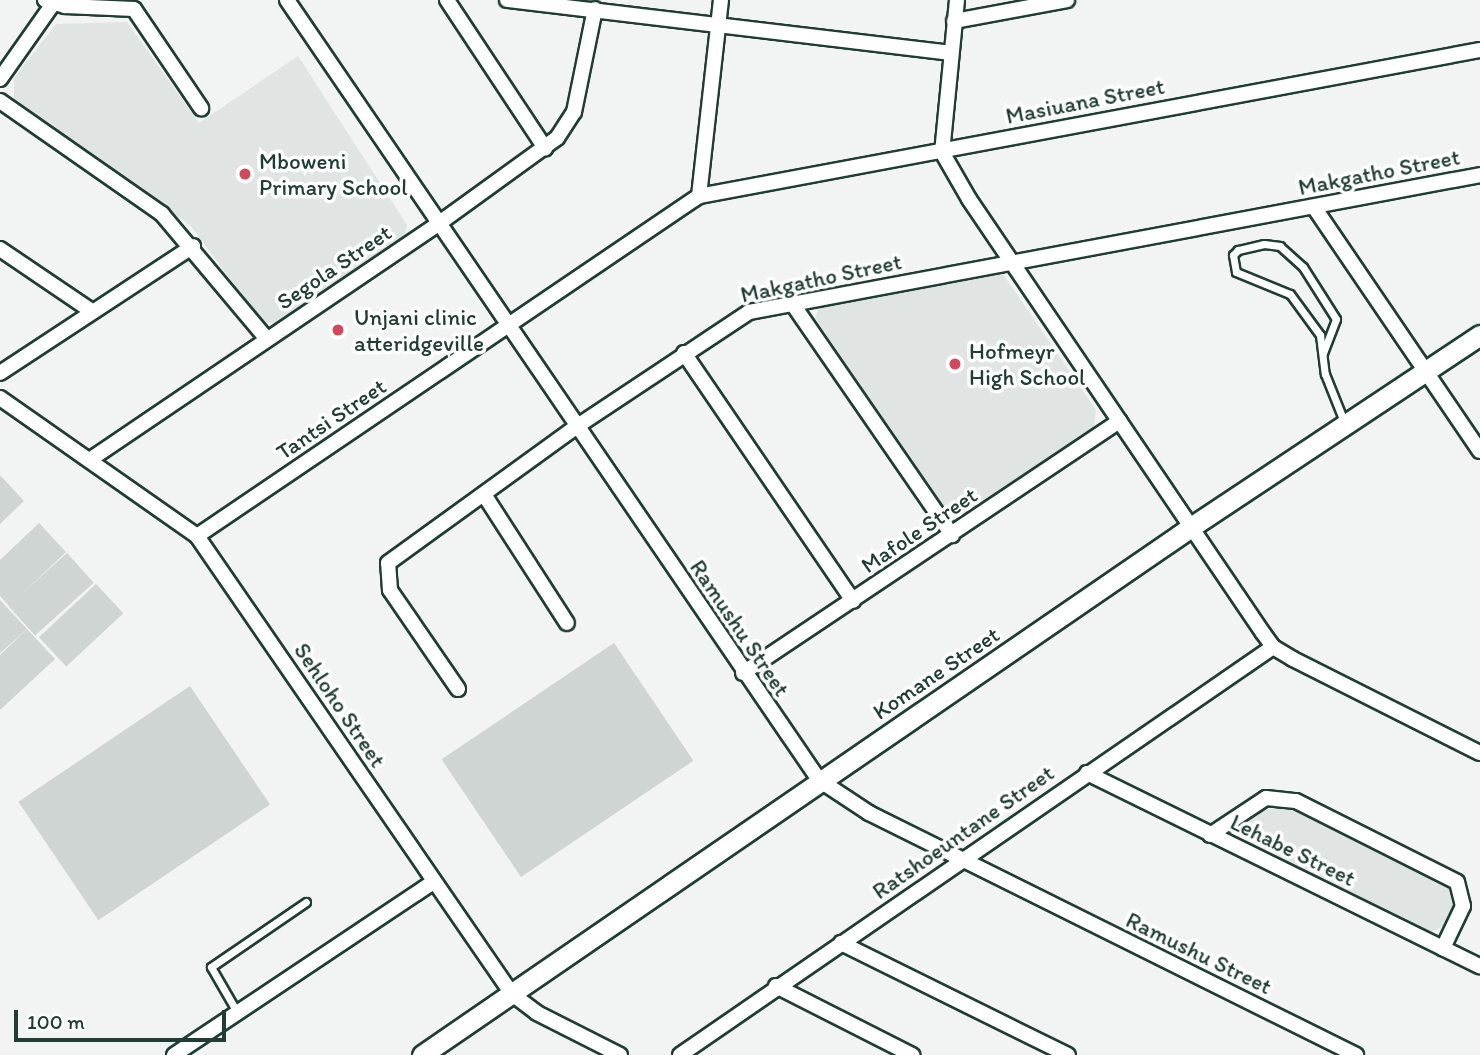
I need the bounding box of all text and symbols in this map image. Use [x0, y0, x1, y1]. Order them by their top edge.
street label: Masiuana Street [1004, 72, 1166, 130]
street label: Makgatho Street [1296, 143, 1462, 201]
place label: Mboweni Primary School [259, 147, 408, 201]
marker: Mboweni Primary School [237, 166, 253, 182]
street label: Segola Street [272, 219, 396, 315]
street label: Makgatho Street [738, 247, 904, 309]
place label: Unjani clinic atteridgeville [354, 303, 484, 357]
marker: Unjani clinic atteridgeville [328, 320, 348, 340]
place label: Hofmeyr High School [969, 337, 1085, 391]
marker: Hofmeyr High School [947, 356, 963, 372]
street label: Tantsi Street [271, 372, 391, 466]
street label: Mafole Street [856, 481, 982, 579]
street label: Ramushu Street [684, 554, 796, 702]
street label: Komane Street [868, 621, 1004, 725]
street label: Sehloho Street [288, 637, 392, 773]
street label: Ratshoeuntane Street [867, 759, 1059, 905]
street label: Lehabe Street [1226, 808, 1360, 892]
street label: Ramushu Street [1121, 906, 1277, 1000]
scale bar [18, 996, 229, 1040]
text: 100 m [27, 1009, 85, 1034]

